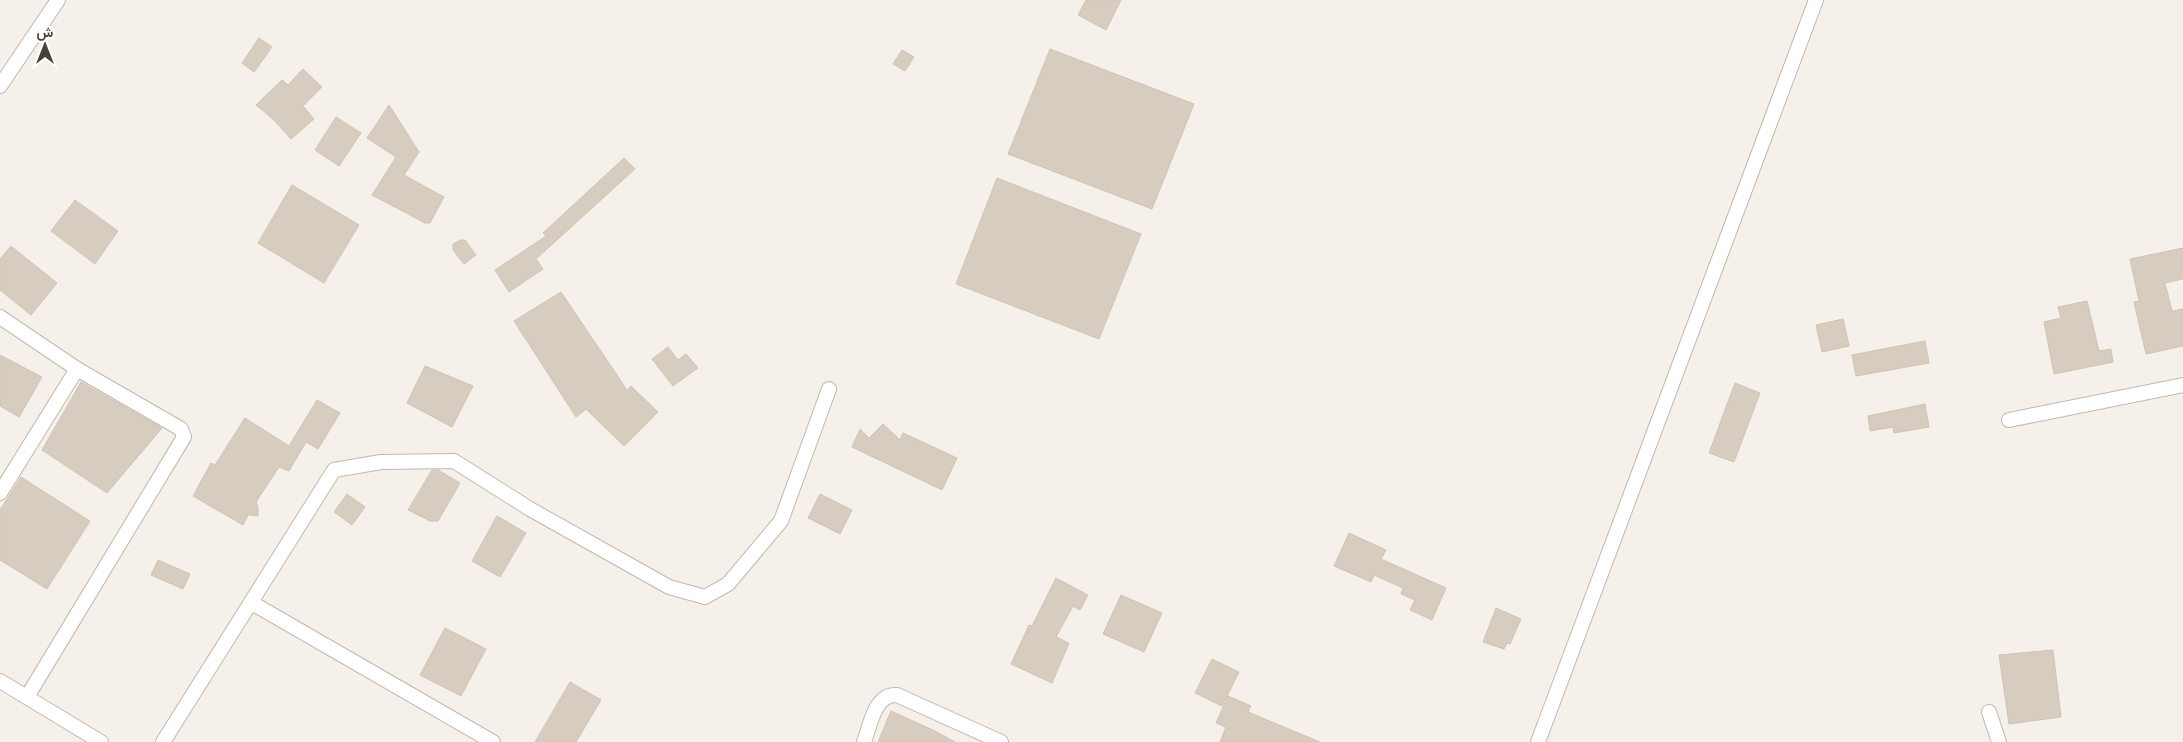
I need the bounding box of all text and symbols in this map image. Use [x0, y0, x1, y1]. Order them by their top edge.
north arrow [20, 20, 70, 70]
text: ش [37, 23, 54, 41]

